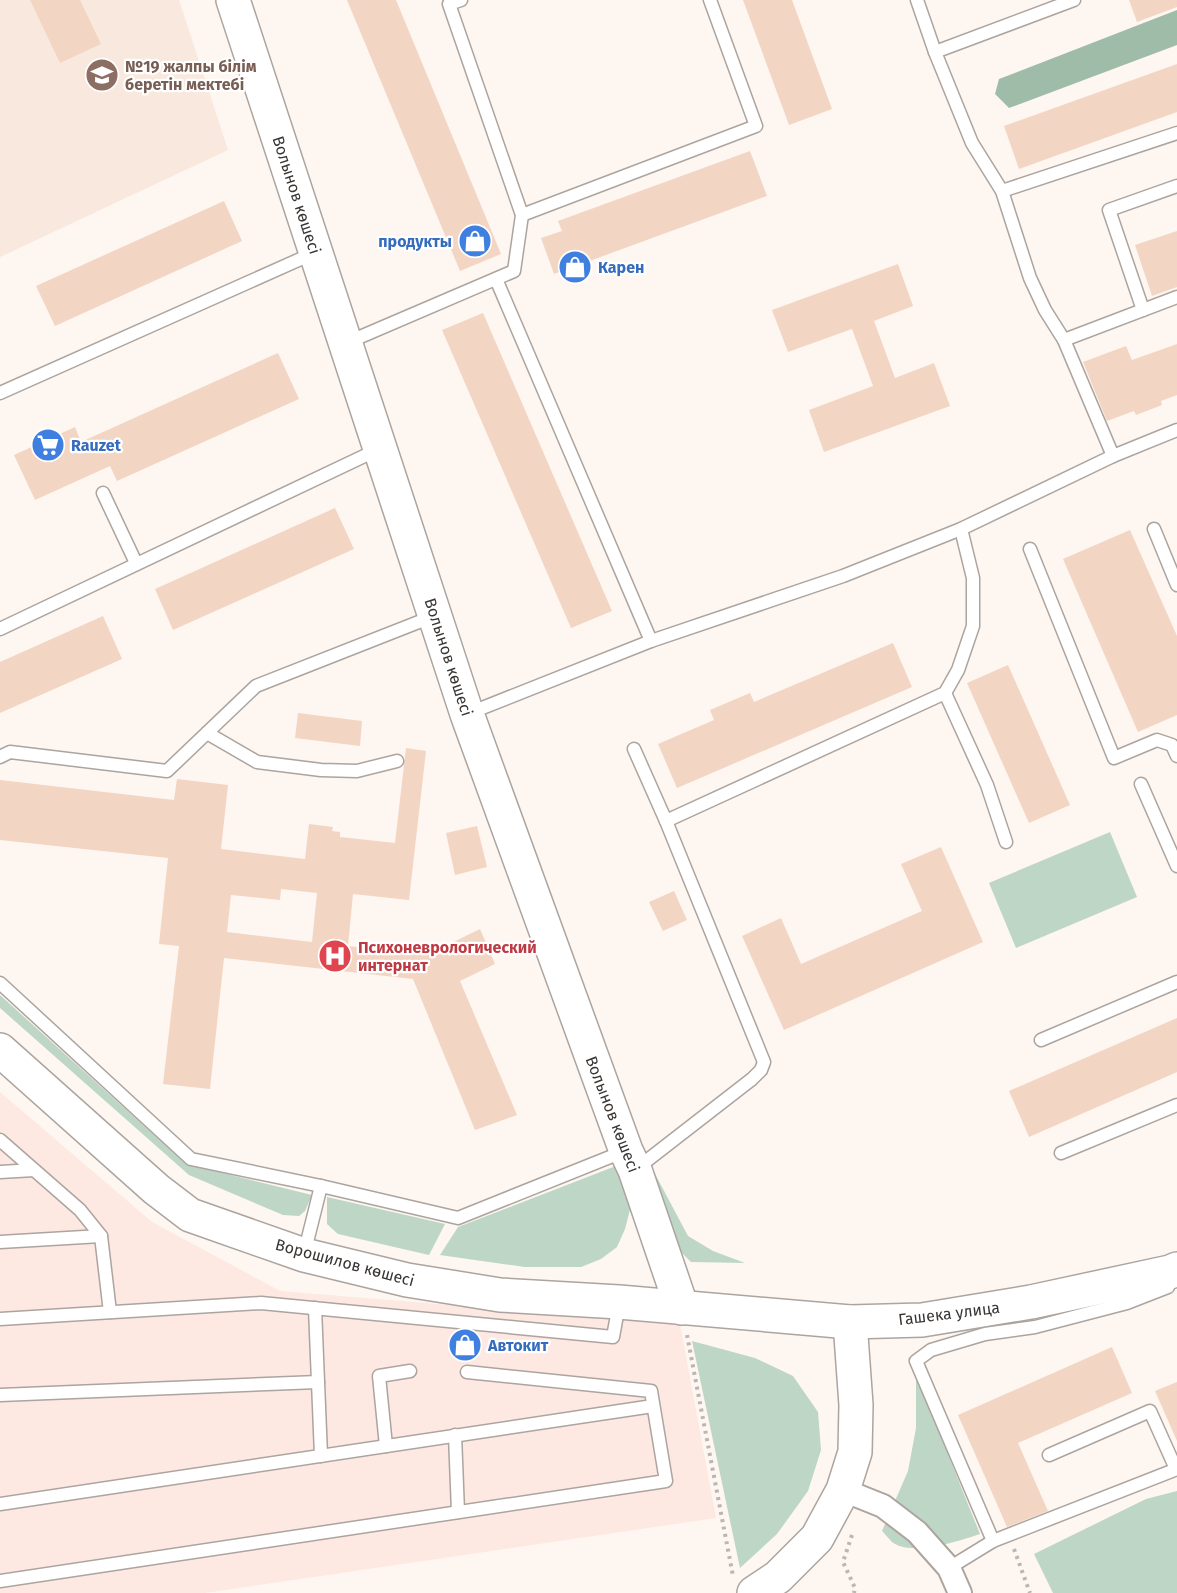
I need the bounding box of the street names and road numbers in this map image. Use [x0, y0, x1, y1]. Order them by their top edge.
street label: Волынов көшесі [268, 134, 325, 257]
street label: Волынов көшесі [420, 596, 477, 719]
street label: Волынов көшесі [582, 1053, 643, 1175]
street label: Ворошилов көшесі [273, 1235, 416, 1290]
street label: Гашека улица [897, 1298, 1001, 1329]

